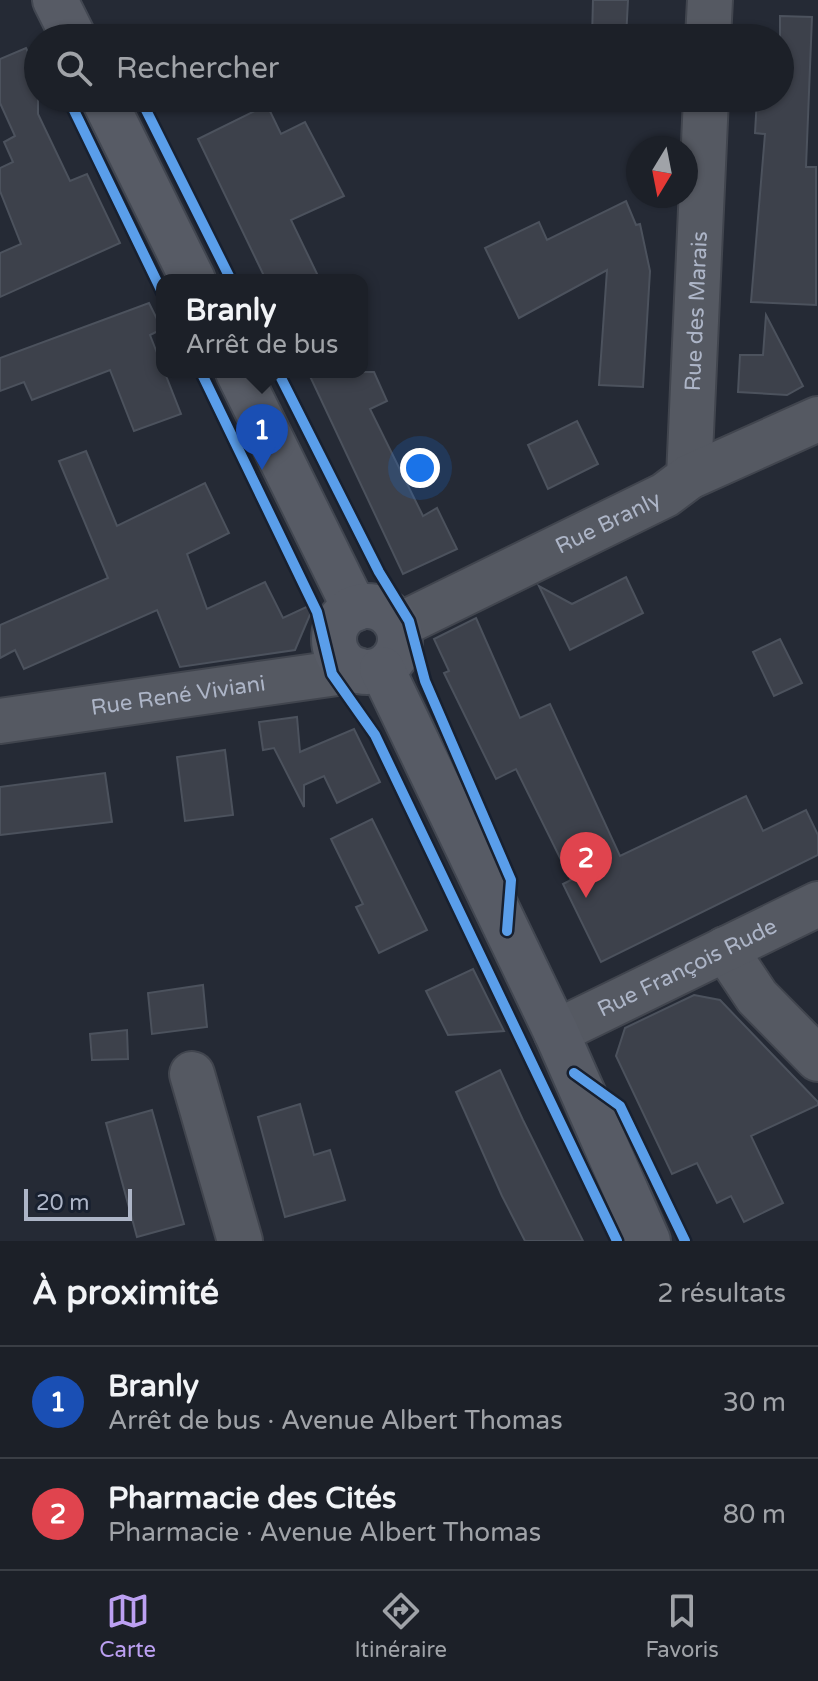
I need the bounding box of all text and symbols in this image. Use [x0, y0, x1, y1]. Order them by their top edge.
search box [24, 24, 794, 112]
icon: search [52, 46, 96, 90]
text: Rechercher [116, 50, 279, 87]
north arrow [626, 136, 698, 208]
street label: Rue des Marais [680, 230, 713, 392]
popup [156, 274, 368, 378]
text: Branly [186, 292, 276, 329]
text: Arrêt de bus [186, 329, 338, 360]
pin: 1 [236, 404, 288, 470]
your location [400, 448, 440, 488]
street label: Rue Branly [551, 486, 665, 560]
street label: Rue René Viviani [89, 670, 267, 721]
pin: 2 [560, 832, 612, 898]
street label: Rue François Rude [593, 913, 781, 1023]
scale bar [24, 1185, 132, 1221]
text: 20 m [36, 1190, 90, 1216]
text: À proximité [32, 1273, 219, 1314]
text: 2 résultats [657, 1278, 786, 1309]
text: Branly [108, 1368, 199, 1405]
text: 1 [50, 1387, 66, 1418]
text: 30 m [723, 1387, 786, 1418]
text: Arrêt de bus · Avenue Albert Thomas [108, 1405, 563, 1436]
text: Pharmacie des Cités [108, 1480, 396, 1517]
text: 2 [50, 1499, 66, 1530]
text: 80 m [723, 1499, 786, 1530]
text: Pharmacie · Avenue Albert Thomas [108, 1517, 541, 1548]
tab: Carte [99, 1589, 156, 1663]
tab: Itinéraire [355, 1589, 447, 1663]
tab: Favoris [646, 1589, 719, 1663]

